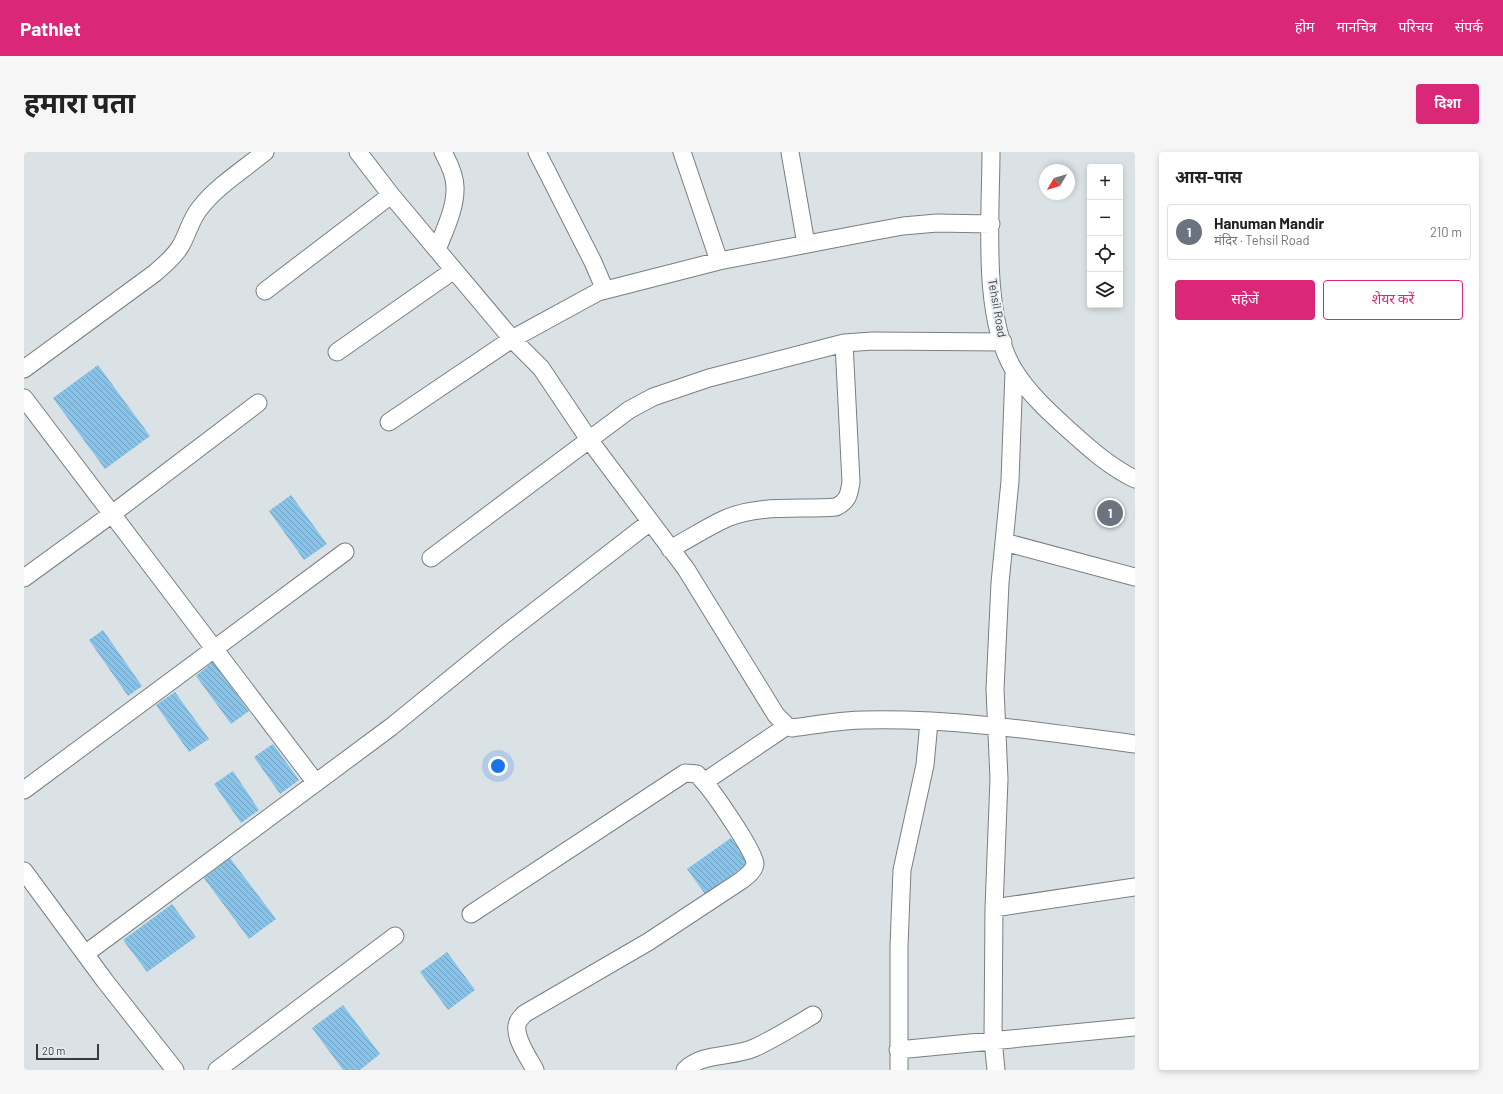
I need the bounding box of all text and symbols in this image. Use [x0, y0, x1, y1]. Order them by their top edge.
text: Pathlet [20, 17, 81, 40]
text: होम [1295, 18, 1314, 35]
text: मानचित्र [1336, 18, 1377, 35]
text: परिचय [1399, 18, 1433, 35]
text: संपर्क [1455, 18, 1483, 35]
button: दिशा [1416, 84, 1479, 124]
text: हमारा पता [24, 85, 135, 119]
north arrow [1039, 164, 1075, 200]
map controls [1087, 164, 1123, 308]
button: + [1087, 164, 1123, 200]
text: आस-पास [1175, 166, 1242, 186]
button: − [1087, 200, 1123, 236]
text: Hanuman Mandir [1214, 214, 1324, 232]
text: 1 [1187, 224, 1191, 240]
text: 210 m [1430, 224, 1462, 240]
text: मंदिर · Tehsil Road [1214, 232, 1310, 248]
button: locate [1087, 236, 1123, 272]
button: layers [1087, 272, 1123, 308]
street label: Tehsil Road [986, 277, 1010, 338]
button: सहेजें [1175, 280, 1315, 320]
button: शेयर करें [1323, 280, 1463, 320]
pin: 1 [1097, 498, 1123, 528]
your location [488, 756, 508, 776]
scale bar [36, 1042, 99, 1061]
text: 20 m [42, 1044, 65, 1057]

